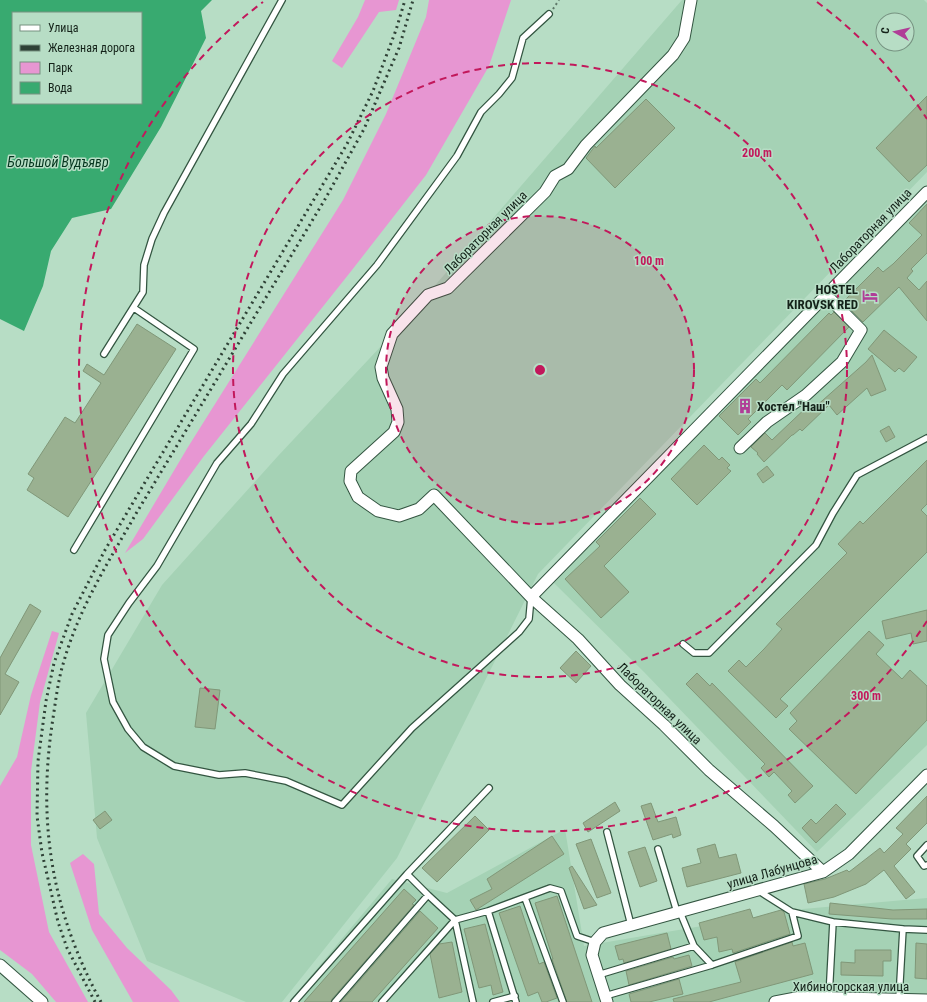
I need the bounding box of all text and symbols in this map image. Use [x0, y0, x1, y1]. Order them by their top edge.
legend [12, 12, 142, 104]
north arrow [875, 12, 915, 52]
text: Улица [48, 21, 79, 35]
text: С [879, 27, 892, 35]
text: Железная дорога [48, 41, 135, 55]
text: Парк [48, 61, 73, 75]
text: Вода [48, 81, 73, 95]
text: 200 m [742, 146, 772, 160]
water label: Большой Вудъявр [7, 154, 109, 170]
street label: Лабораторная улица [826, 185, 914, 276]
street label: Лабораторная улица [441, 188, 530, 277]
text: 100 m [634, 254, 664, 268]
place label: HOSTEL KIROVSK RED [787, 282, 858, 312]
hotel icon: HOSTEL KIROVSK RED [861, 287, 879, 305]
centre of rings [533, 363, 547, 377]
building icon: Хостел "Наш" [736, 397, 754, 415]
place label: Хостел "Наш" [757, 399, 830, 414]
street label: Лабораторная улица [614, 659, 705, 747]
text: 300 m [851, 689, 881, 703]
street label: улица Лабунцова [725, 851, 819, 892]
street label: Хибиногорская улица [793, 979, 909, 994]

